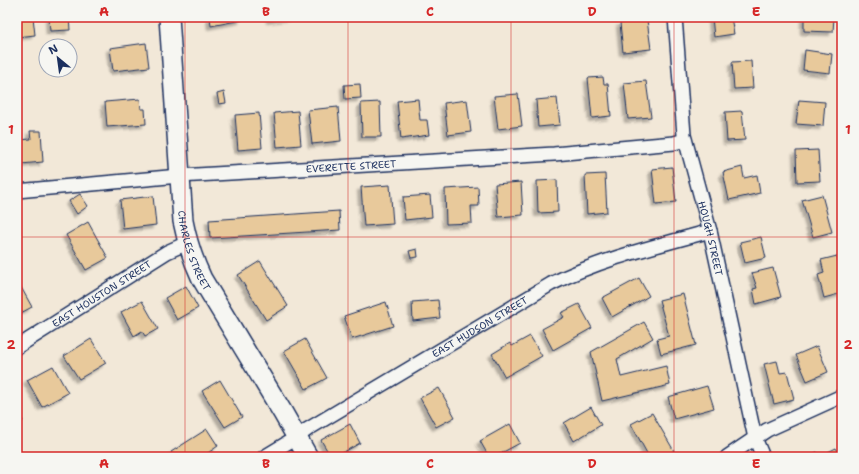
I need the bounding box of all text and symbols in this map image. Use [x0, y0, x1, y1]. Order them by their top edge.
text: A [99, 3, 109, 20]
text: B [262, 3, 270, 20]
text: C [426, 3, 434, 20]
text: D [587, 3, 597, 20]
text: E [752, 3, 761, 20]
north arrow [38, 38, 78, 78]
text: N [46, 41, 61, 58]
text: 1 [8, 121, 14, 138]
text: 1 [845, 121, 851, 138]
street label: EVERETTE STREET [306, 157, 397, 176]
street label: HOUGH STREET [695, 200, 725, 277]
street label: CHARLES STREET [175, 210, 214, 293]
street label: EAST HOUSTON STREET [50, 258, 154, 330]
street label: EAST HUDSON STREET [430, 293, 530, 361]
text: 2 [6, 336, 16, 353]
text: 2 [843, 336, 853, 353]
text: A [99, 455, 109, 472]
text: B [262, 455, 270, 472]
text: C [426, 455, 434, 472]
text: D [587, 455, 597, 472]
text: E [752, 455, 761, 472]

